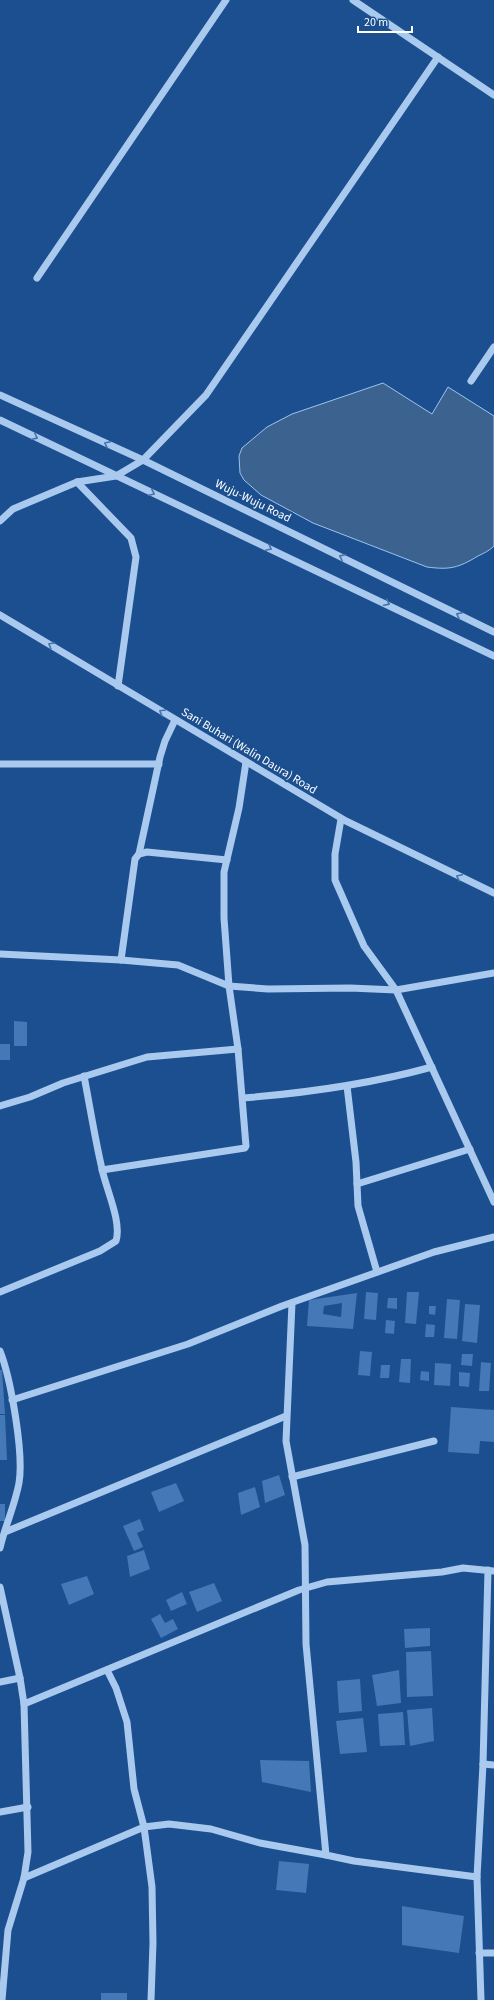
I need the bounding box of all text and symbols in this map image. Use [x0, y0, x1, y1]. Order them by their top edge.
scale bar [358, 8, 412, 34]
text: 20 m [364, 14, 388, 31]
one-way arrow [31, 432, 38, 440]
one-way arrow [104, 440, 111, 448]
street label: Wuju-Wuju Road [212, 475, 294, 527]
one-way arrow [147, 488, 155, 496]
one-way arrow [265, 543, 273, 551]
one-way arrow [339, 555, 346, 562]
one-way arrow [382, 599, 390, 606]
one-way arrow [456, 612, 463, 619]
one-way arrow [48, 642, 55, 649]
street label: Sani Buhari (Walin Daura) Road [178, 704, 320, 798]
one-way arrow [159, 709, 166, 717]
one-way arrow [455, 874, 463, 882]

